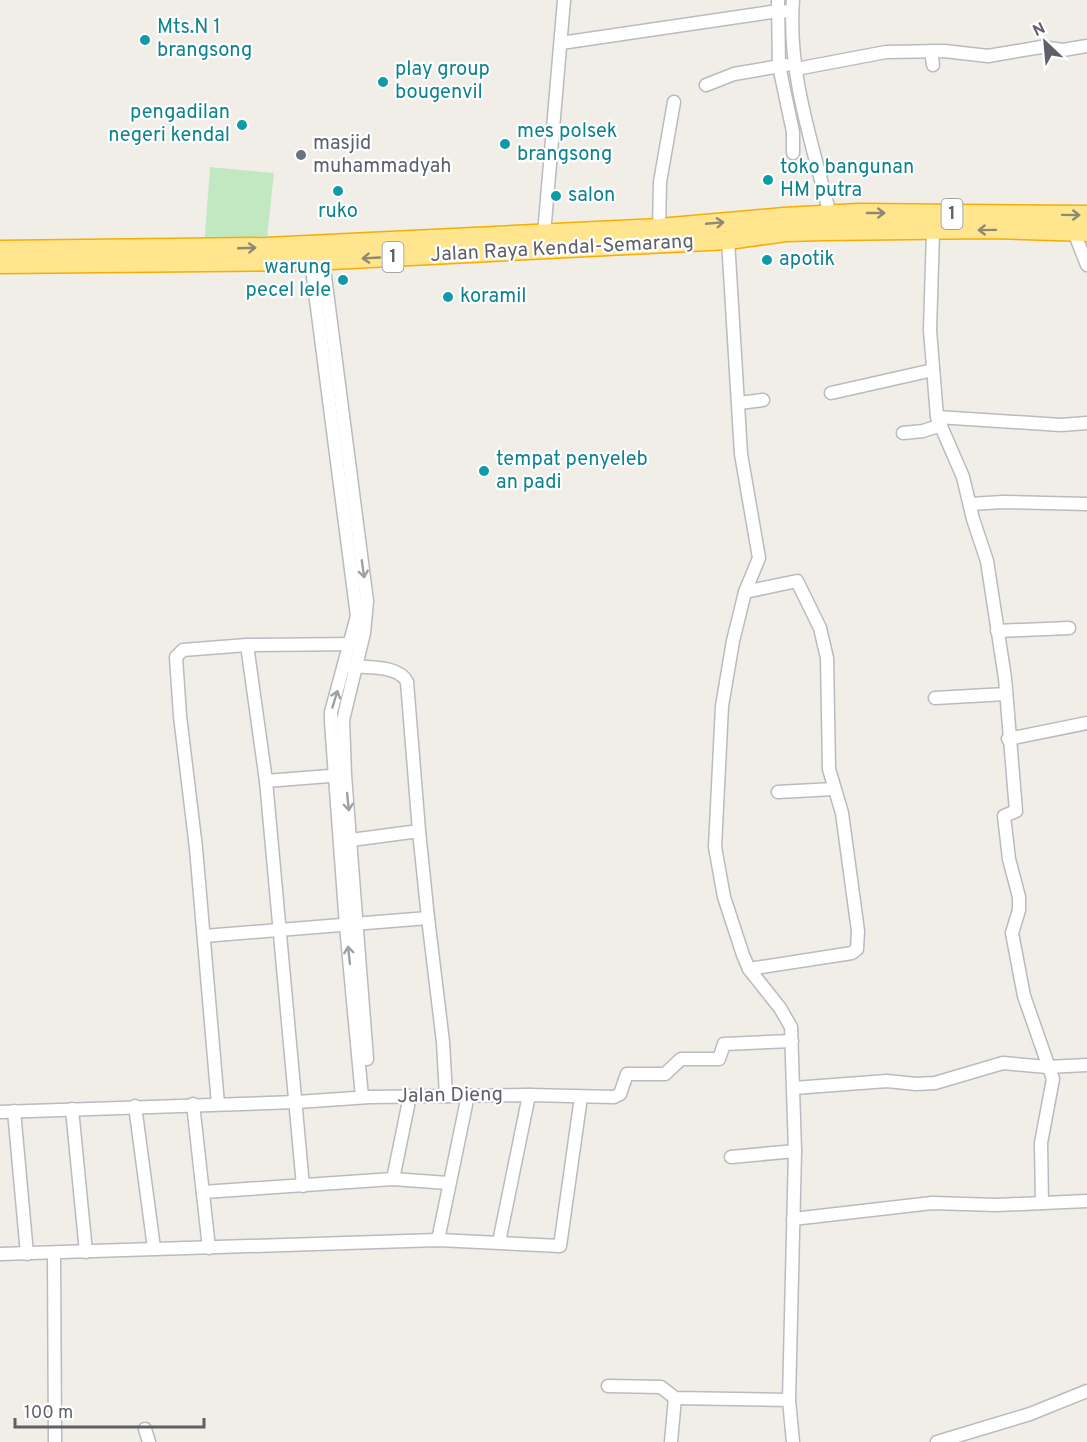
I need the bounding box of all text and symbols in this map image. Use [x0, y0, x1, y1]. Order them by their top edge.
north arrow [1015, 12, 1075, 72]
place label: Mts.N 1 brangsong [157, 15, 252, 64]
text: N [1030, 19, 1049, 42]
marker: Mts.N 1 brangsong [138, 33, 152, 47]
place label: play group bougenvil [395, 57, 490, 106]
marker: play group bougenvil [376, 75, 390, 89]
place label: pengadilan negeri kendal [108, 100, 230, 149]
marker: pengadilan negeri kendal [235, 118, 249, 132]
place label: mes polsek brangsong [517, 119, 617, 168]
place label: masjid muhammadyah [313, 131, 452, 180]
marker: mes polsek brangsong [498, 137, 512, 151]
marker: masjid muhammadyah [294, 148, 308, 162]
place label: toko bangunan HM putra [780, 155, 914, 204]
marker: toko bangunan HM putra [761, 173, 775, 187]
place label: salon [568, 183, 615, 209]
marker: ruko [331, 184, 345, 198]
marker: salon [549, 189, 563, 203]
place label: ruko [318, 199, 358, 225]
road number: 1 [942, 199, 962, 229]
one-way arrow [866, 207, 886, 219]
one-way arrow [1061, 209, 1081, 221]
one-way arrow [704, 217, 724, 228]
one-way arrow [977, 224, 997, 235]
street label: Jalan Raya Kendal-Semarang [430, 229, 694, 269]
one-way arrow [237, 242, 257, 254]
road number: 1 [382, 242, 404, 272]
place label: apotik [779, 247, 835, 273]
one-way arrow [362, 253, 382, 264]
marker: apotik [760, 253, 774, 267]
place label: warung pecel lele [245, 255, 331, 304]
marker: warung pecel lele [336, 273, 350, 287]
place label: koramil [460, 284, 527, 310]
marker: koramil [441, 290, 455, 304]
place label: tempat penyeleb an padi [496, 447, 648, 496]
marker: tempat penyeleb an padi [477, 464, 491, 478]
one-way arrow [357, 558, 368, 578]
one-way arrow [330, 690, 341, 709]
one-way arrow [343, 792, 354, 812]
one-way arrow [343, 946, 354, 966]
street label: Jalan Dieng [397, 1082, 503, 1110]
scale bar [15, 1391, 204, 1429]
text: 100 m [24, 1402, 73, 1425]

